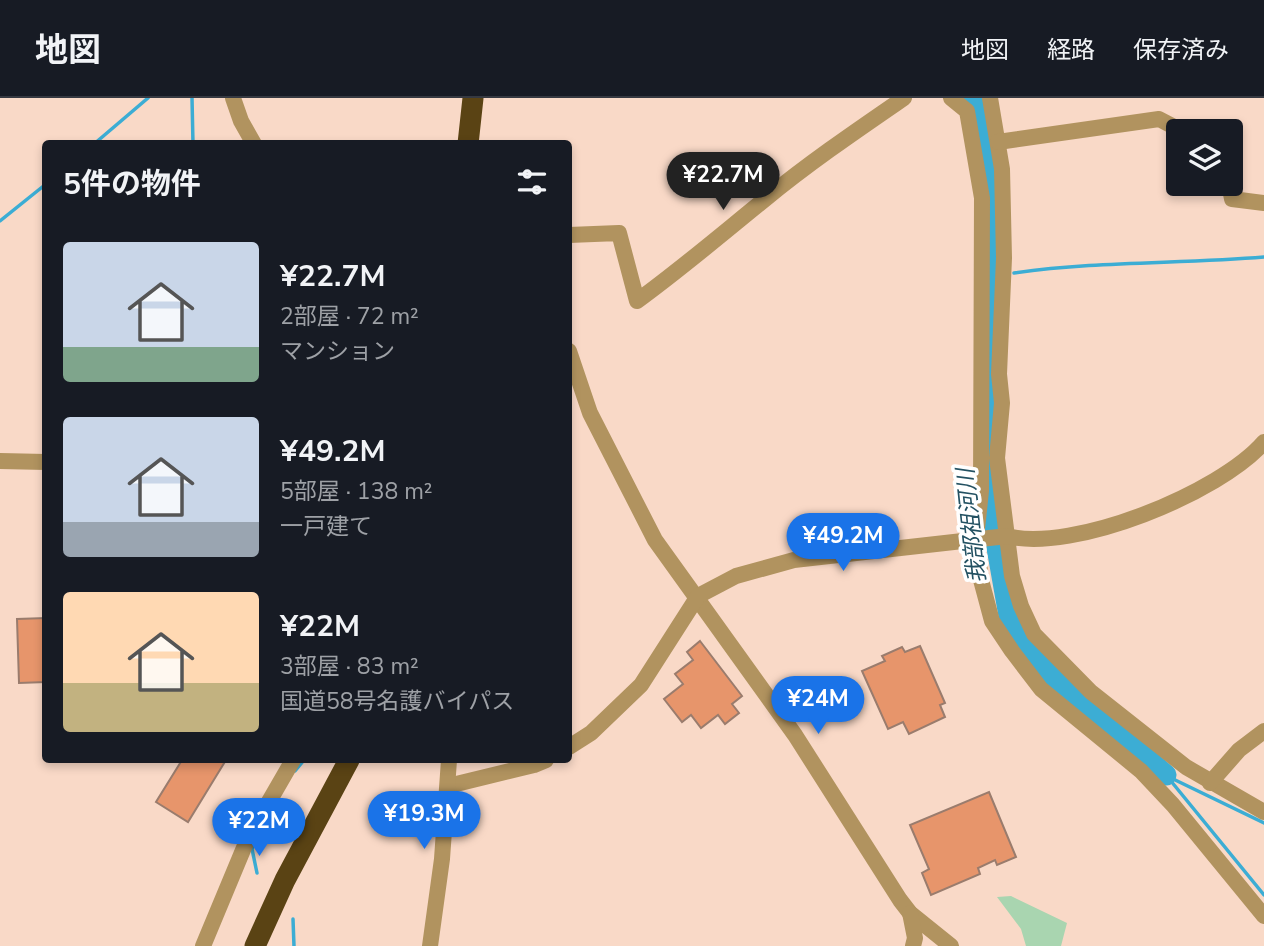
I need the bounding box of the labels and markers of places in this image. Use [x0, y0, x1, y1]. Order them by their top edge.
pin: ¥22.7M [666, 152, 780, 212]
pin: ¥49.2M [786, 514, 900, 573]
pin: ¥24M [777, 676, 859, 736]
pin: ¥19.3M [367, 792, 481, 851]
pin: ¥22M [218, 798, 300, 858]

